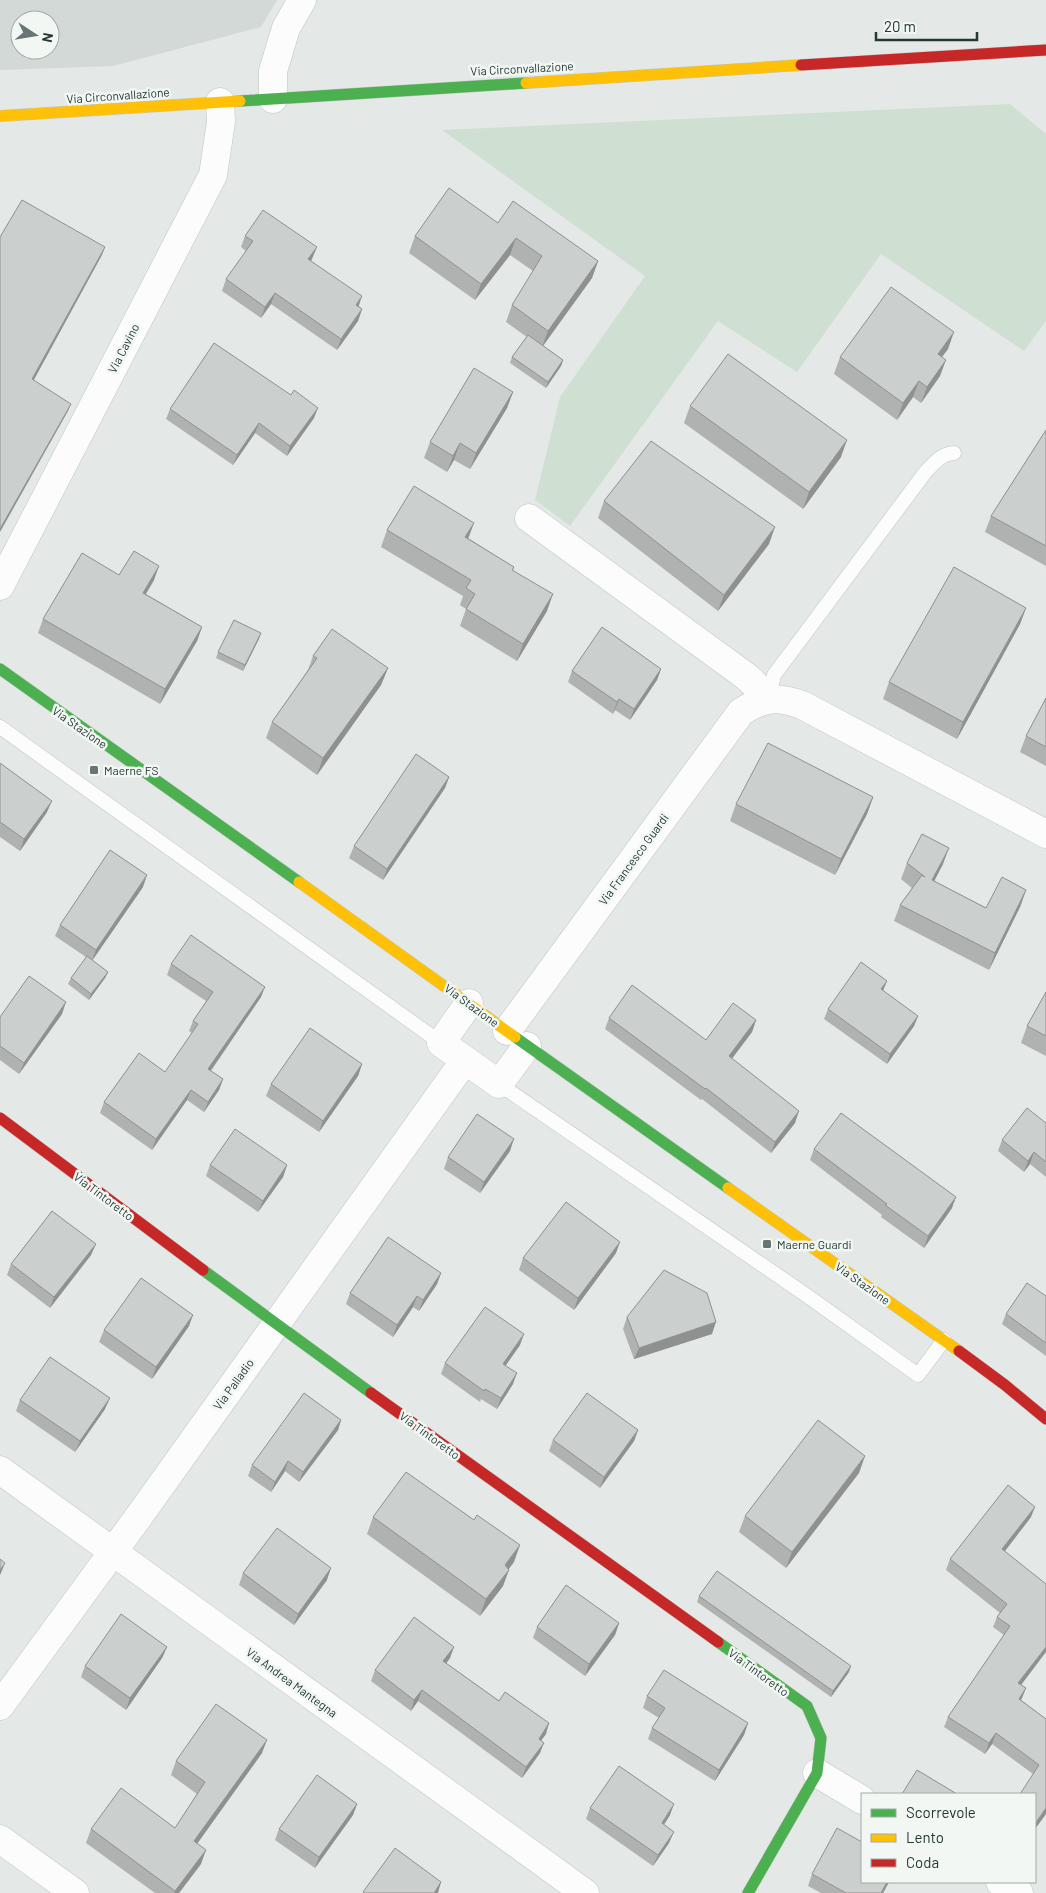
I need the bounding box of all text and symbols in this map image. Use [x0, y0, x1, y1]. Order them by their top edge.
north arrow [10, 10, 60, 60]
scale bar [876, 10, 977, 42]
text: 20 m [884, 17, 916, 35]
text: N [39, 31, 57, 44]
street label: Via Circonvallazione [470, 58, 574, 78]
street label: Via Circonvallazione [66, 84, 170, 106]
street label: Via Cavino [105, 321, 141, 375]
street label: Via Stazione [50, 703, 110, 751]
place label: Maerne FS [104, 763, 158, 777]
marker: Maerne FS [88, 764, 100, 776]
street label: Via Francesco Guardi [595, 811, 671, 907]
street label: Via Stazione [442, 981, 502, 1029]
street label: Via Tintoretto [71, 1169, 137, 1223]
place label: Maerne Guardi [777, 1237, 852, 1251]
marker: Maerne Guardi [761, 1238, 773, 1250]
street label: Via Stazione [833, 1259, 893, 1307]
street label: Via Palladio [210, 1356, 256, 1412]
street label: Via Tintoretto [397, 1408, 463, 1462]
street label: Via Andrea Mantegna [244, 1644, 340, 1720]
street label: Via Tintoretto [726, 1645, 792, 1699]
legend [861, 1793, 1036, 1883]
text: Scorrevole [906, 1803, 976, 1821]
text: Lento [906, 1828, 944, 1846]
text: Coda [906, 1853, 939, 1871]

